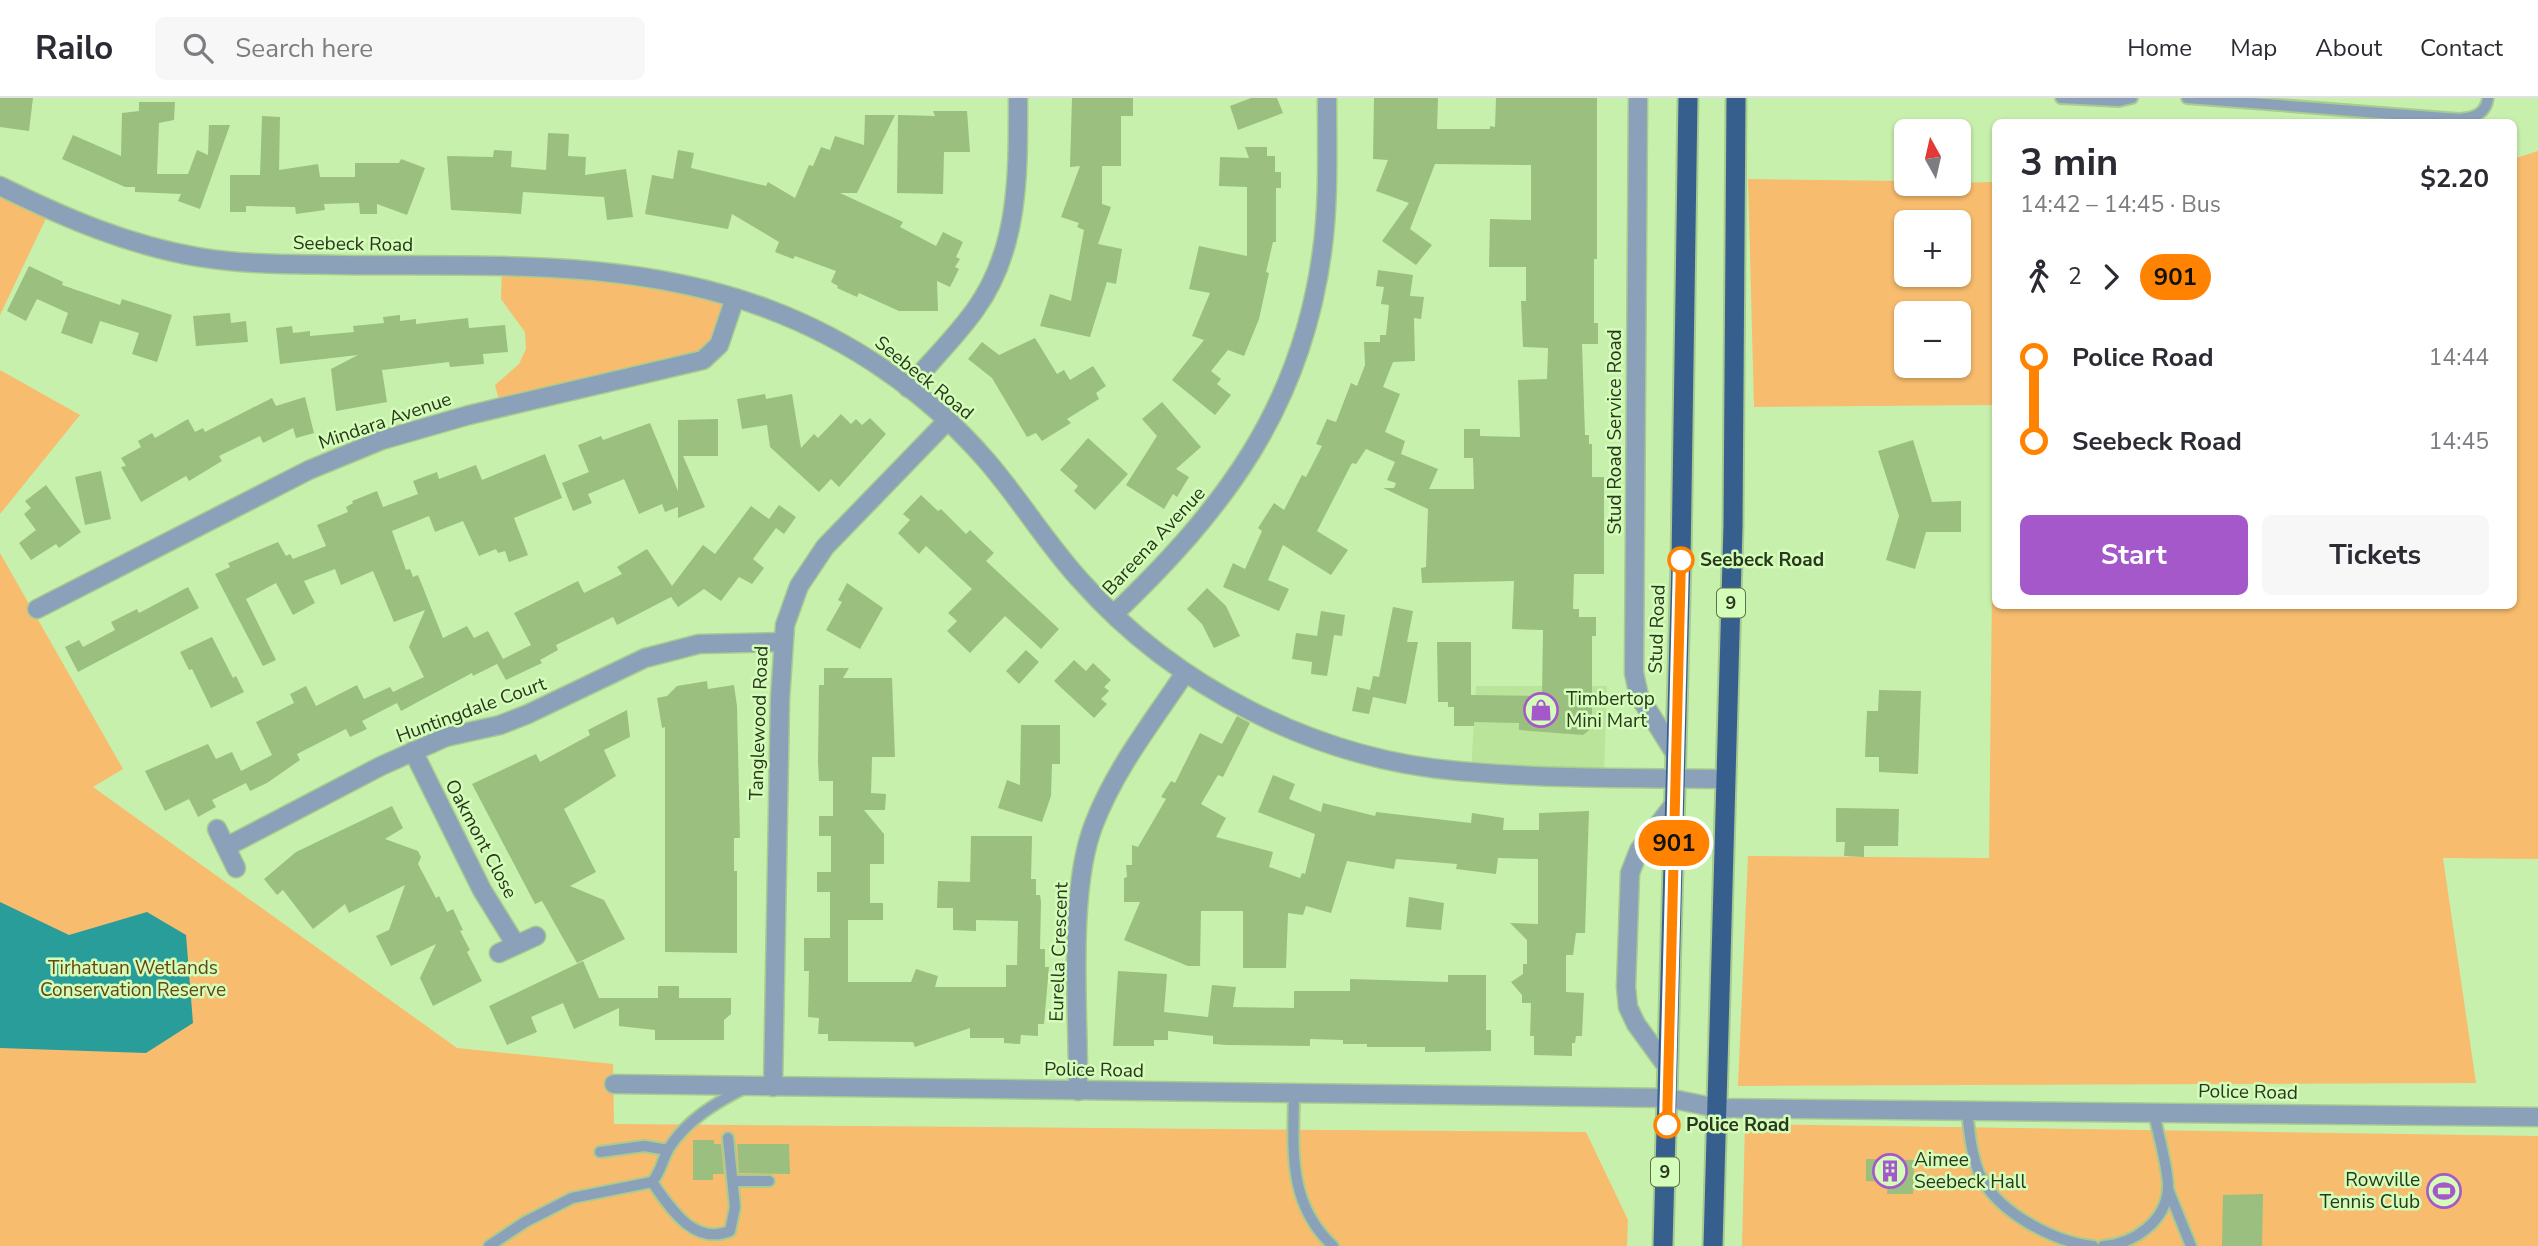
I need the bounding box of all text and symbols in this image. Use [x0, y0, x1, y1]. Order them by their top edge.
search box [155, 17, 645, 80]
text: Railo [35, 26, 113, 71]
icon: search [179, 29, 217, 67]
text: Search here [235, 31, 373, 66]
text: Home [2127, 32, 2192, 64]
text: Map [2230, 32, 2277, 64]
text: About [2315, 32, 2382, 64]
text: Contact [2420, 32, 2503, 64]
north arrow [1894, 119, 1970, 196]
map controls [1894, 119, 1971, 378]
text: 3 min [2020, 137, 2118, 188]
text: $2.20 [2420, 161, 2489, 196]
text: 14:42 – 14:45 · Bus [2020, 189, 2221, 220]
button: + [1894, 210, 1971, 287]
street label: Seebeck Road [293, 230, 413, 258]
icon: walk [2020, 258, 2058, 296]
icon: forward [2092, 258, 2130, 296]
text: 2 [2068, 261, 2082, 292]
text: 901 [2154, 261, 2197, 293]
button: − [1894, 301, 1971, 378]
street label: Stud Road Service Road [1602, 329, 1628, 535]
street label: Seebeck Road [869, 330, 979, 426]
text: Police Road [2072, 340, 2214, 375]
text: 14:44 [2429, 342, 2489, 373]
street label: Mindara Avenue [315, 386, 455, 456]
text: Seebeck Road [2072, 424, 2242, 459]
text: 14:45 [2429, 426, 2489, 457]
street label: Bareena Avenue [1097, 481, 1211, 601]
button: Start [2020, 515, 2248, 595]
button: Tickets [2262, 515, 2489, 595]
marker: Seebeck Road [1668, 547, 1694, 573]
place label: Seebeck Road [1700, 547, 1824, 573]
street label: Stud Road [1642, 584, 1672, 674]
road number: 9 [1717, 588, 1745, 618]
street label: Tanglewood Road [743, 645, 775, 801]
street label: Huntingdale Court [392, 671, 550, 749]
place label: Timbertop Mini Mart [1566, 686, 1655, 734]
shop icon: Timbertop Mini Mart [1522, 691, 1560, 729]
street label: Oakmont Close [439, 775, 523, 903]
line badge: 901 [1634, 820, 1714, 866]
text: 901 [1652, 827, 1696, 859]
street label: Eurella Crescent [1044, 881, 1074, 1022]
park label: Tirhatuan Wetlands Conservation Reserve [40, 955, 226, 1003]
street label: Police Road [1044, 1056, 1144, 1084]
street label: Police Road [2198, 1078, 2298, 1106]
marker: Police Road [1654, 1112, 1680, 1138]
place label: Police Road [1686, 1112, 1790, 1138]
place label: Aimee Seebeck Hall [1914, 1147, 2026, 1195]
building icon: Aimee Seebeck Hall [1871, 1152, 1909, 1190]
road number: 9 [1651, 1157, 1679, 1186]
place label: Rowville Tennis Club [2320, 1167, 2420, 1215]
sports icon: Rowville Tennis Club [2425, 1172, 2463, 1210]

